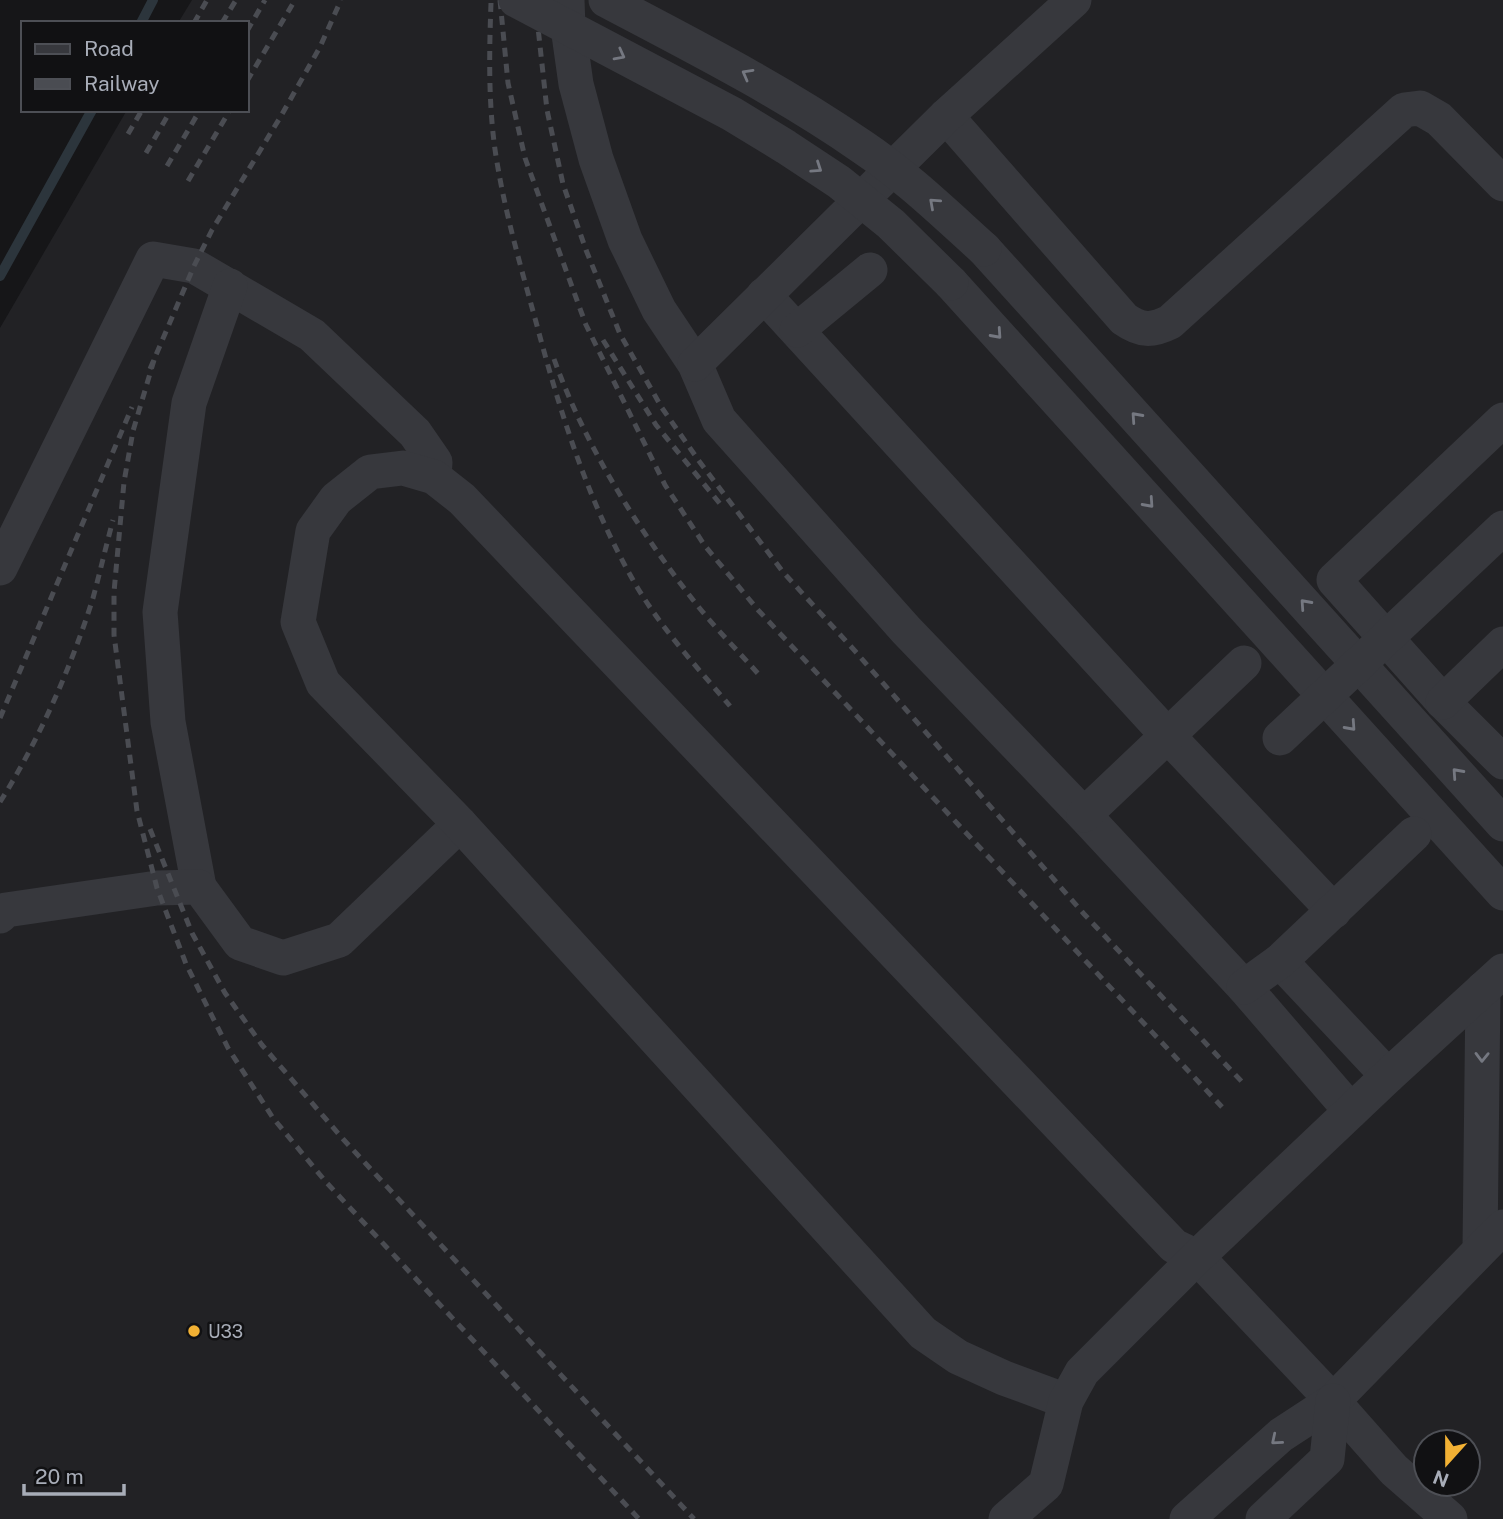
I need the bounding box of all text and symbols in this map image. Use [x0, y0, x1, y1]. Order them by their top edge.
legend [21, 21, 248, 112]
text: Road [84, 36, 134, 61]
one-way arrow [613, 47, 625, 60]
one-way arrow [741, 69, 754, 83]
text: Railway [84, 71, 160, 96]
one-way arrow [809, 159, 822, 172]
one-way arrow [929, 199, 942, 211]
one-way arrow [988, 326, 1001, 339]
one-way arrow [1132, 412, 1144, 425]
one-way arrow [1141, 495, 1153, 508]
one-way arrow [1301, 599, 1313, 612]
one-way arrow [1343, 718, 1355, 731]
one-way arrow [1453, 768, 1465, 781]
one-way arrow [1474, 1052, 1490, 1063]
place label: U33 [208, 1321, 243, 1342]
marker: U33 [186, 1323, 202, 1339]
north arrow [1412, 1428, 1482, 1498]
one-way arrow [1272, 1431, 1284, 1444]
scale bar [24, 1452, 124, 1496]
text: 20 m [35, 1464, 84, 1489]
text: N [1430, 1466, 1452, 1492]

